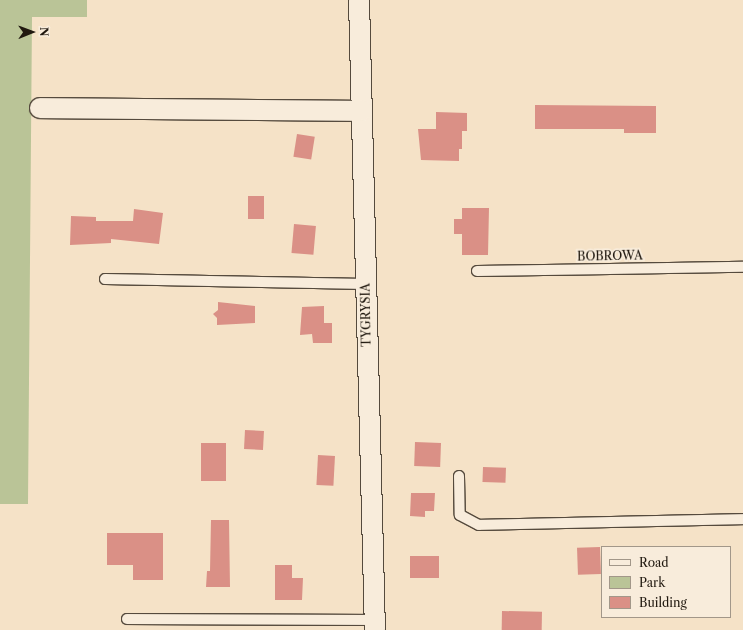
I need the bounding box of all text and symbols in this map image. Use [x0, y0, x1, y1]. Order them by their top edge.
north arrow [12, 12, 52, 52]
text: N [37, 27, 51, 37]
street label: BOBROWA [577, 248, 643, 264]
street label: TYGRYSIA [358, 283, 374, 347]
legend [601, 546, 731, 618]
text: Road [639, 555, 669, 570]
text: Park [639, 575, 665, 590]
text: Building [639, 595, 687, 610]

